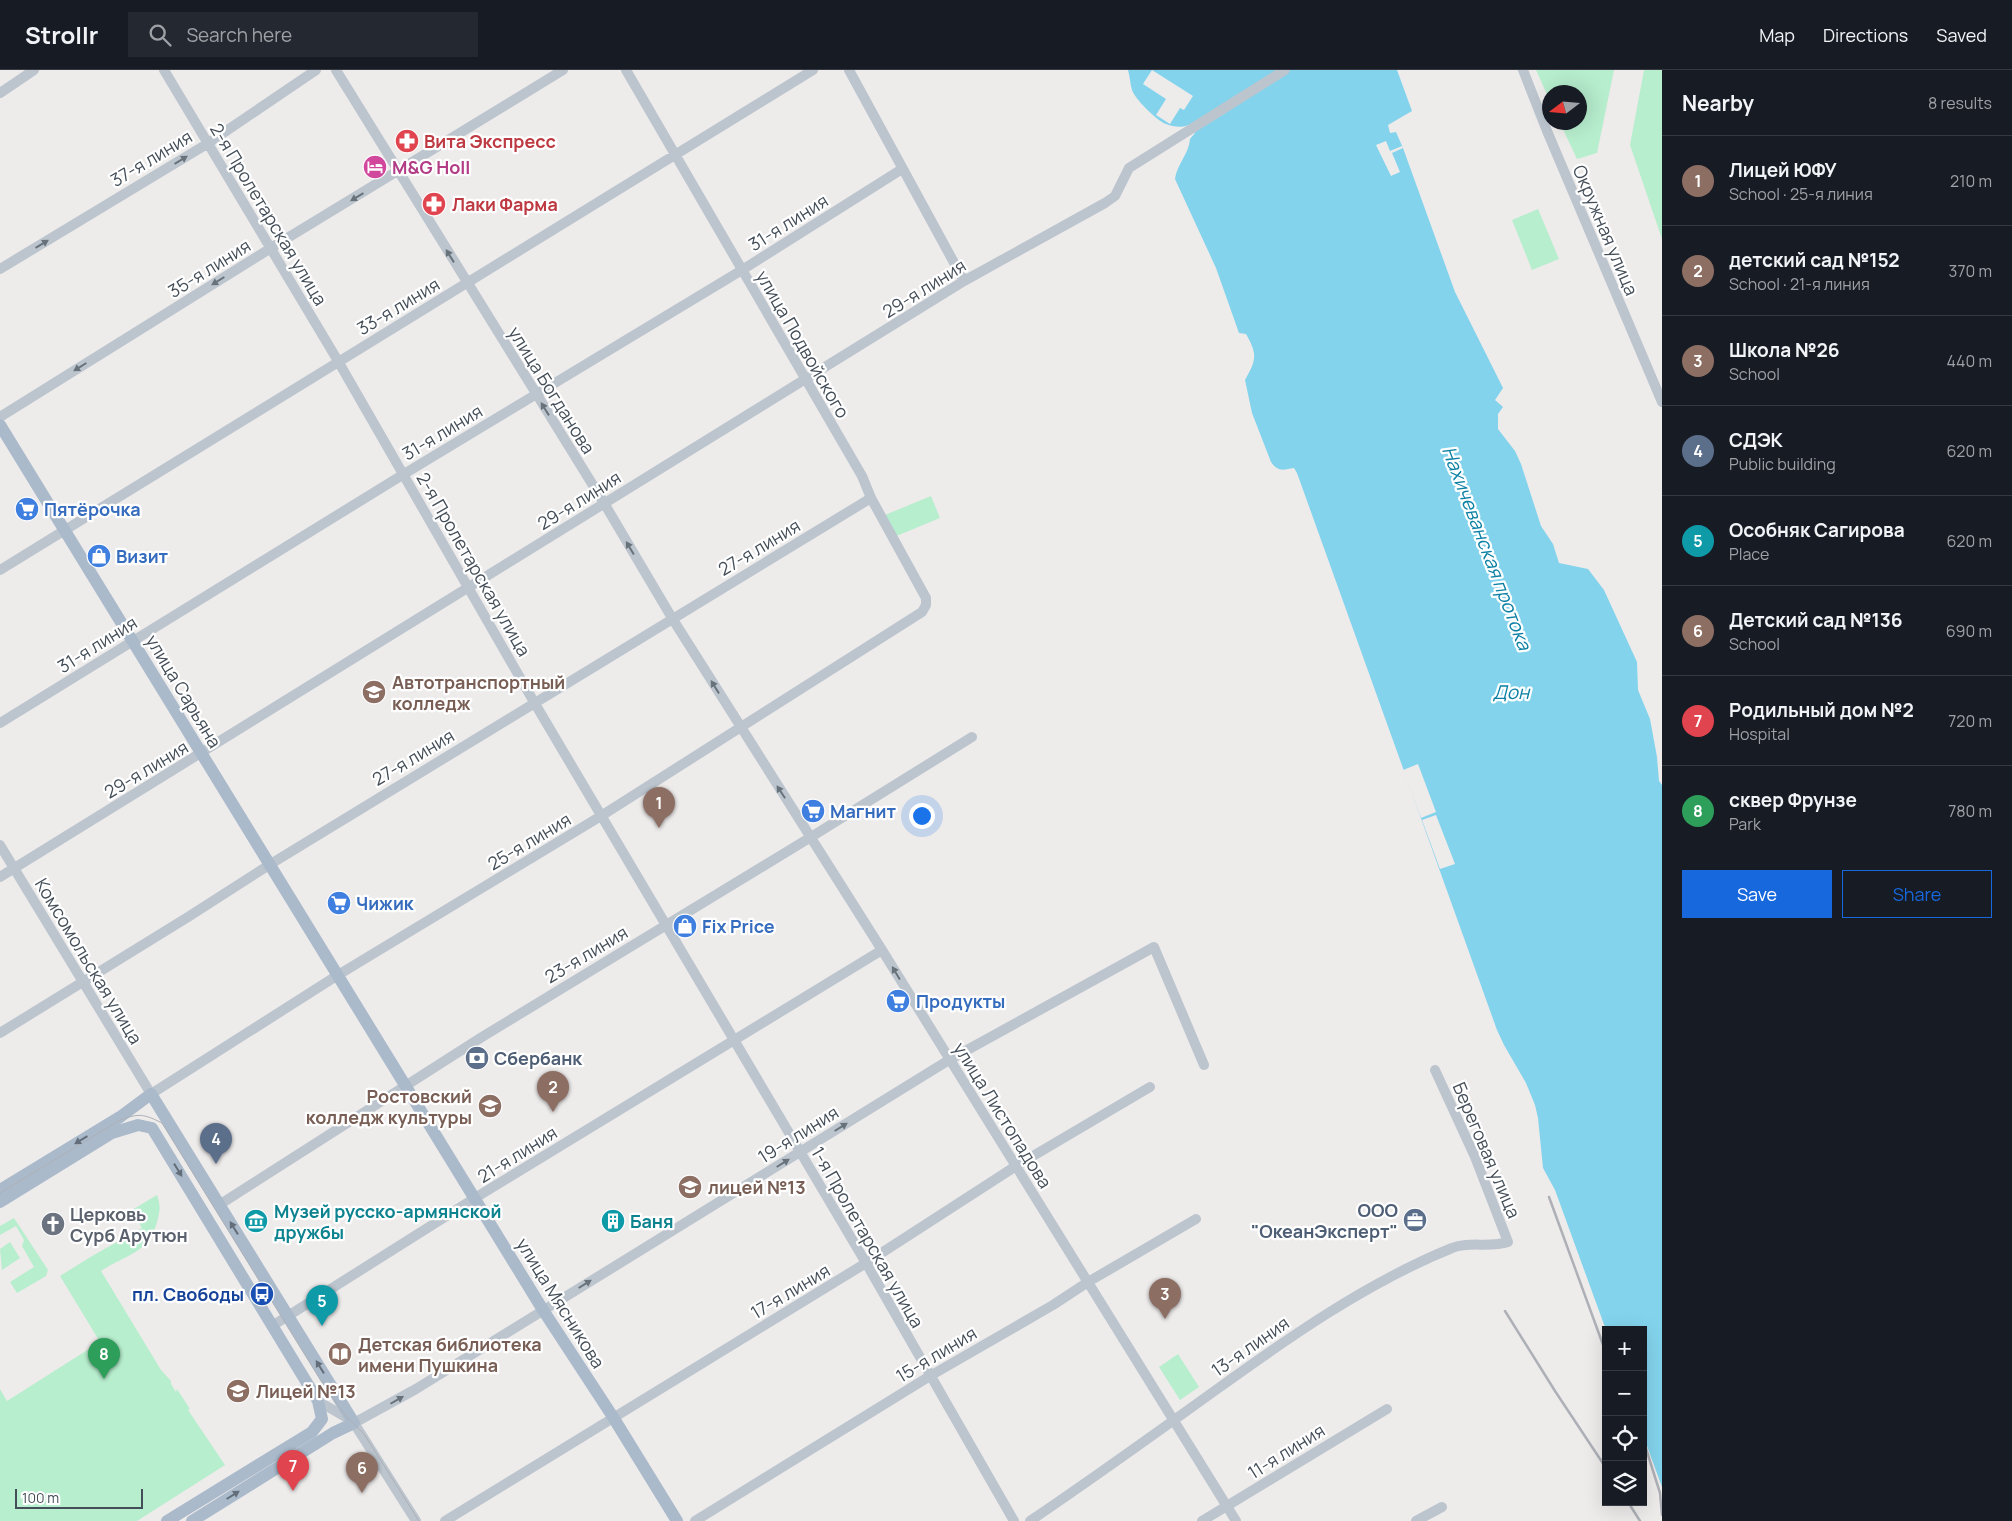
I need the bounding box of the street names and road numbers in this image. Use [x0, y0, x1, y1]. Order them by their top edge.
street label: 2-я Пролетарская улица [205, 118, 333, 310]
street label: 37-я линия [106, 124, 196, 192]
street label: Окружная улица [1568, 161, 1644, 299]
street label: 31-я линия [744, 188, 832, 256]
street label: 35-я линия [163, 233, 255, 303]
street label: 29-я линия [878, 253, 970, 323]
street label: улица Подвойского [751, 266, 855, 422]
street label: 33-я линия [352, 272, 444, 340]
street label: улица Богданова [503, 322, 601, 458]
street label: 31-я линия [397, 399, 487, 465]
street label: 29-я линия [533, 465, 625, 535]
street label: 2-я Пролетарская улица [411, 468, 537, 660]
street label: 27-я линия [714, 513, 804, 581]
street label: 31-я линия [53, 610, 141, 678]
street label: улица Сарьяна [141, 630, 227, 752]
street label: 27-я линия [368, 723, 458, 791]
street label: 29-я линия [100, 735, 192, 803]
street label: 25-я линия [483, 807, 575, 875]
street label: Комсомольская улица [30, 873, 148, 1049]
street label: 23-я линия [540, 920, 632, 988]
street label: улица Листопадова [948, 1037, 1058, 1193]
street label: Береговая улица [1448, 1078, 1526, 1222]
street label: 19-я линия [753, 1100, 843, 1168]
street label: 21-я линия [473, 1120, 561, 1188]
street label: 1-я Пролетарская улица [806, 1142, 930, 1332]
street label: улица Мясникова [511, 1233, 611, 1373]
street label: 17-я линия [746, 1258, 834, 1324]
street label: 13-я линия [1206, 1310, 1294, 1382]
street label: 15-я линия [891, 1321, 981, 1387]
street label: 11-я линия [1243, 1418, 1329, 1484]

